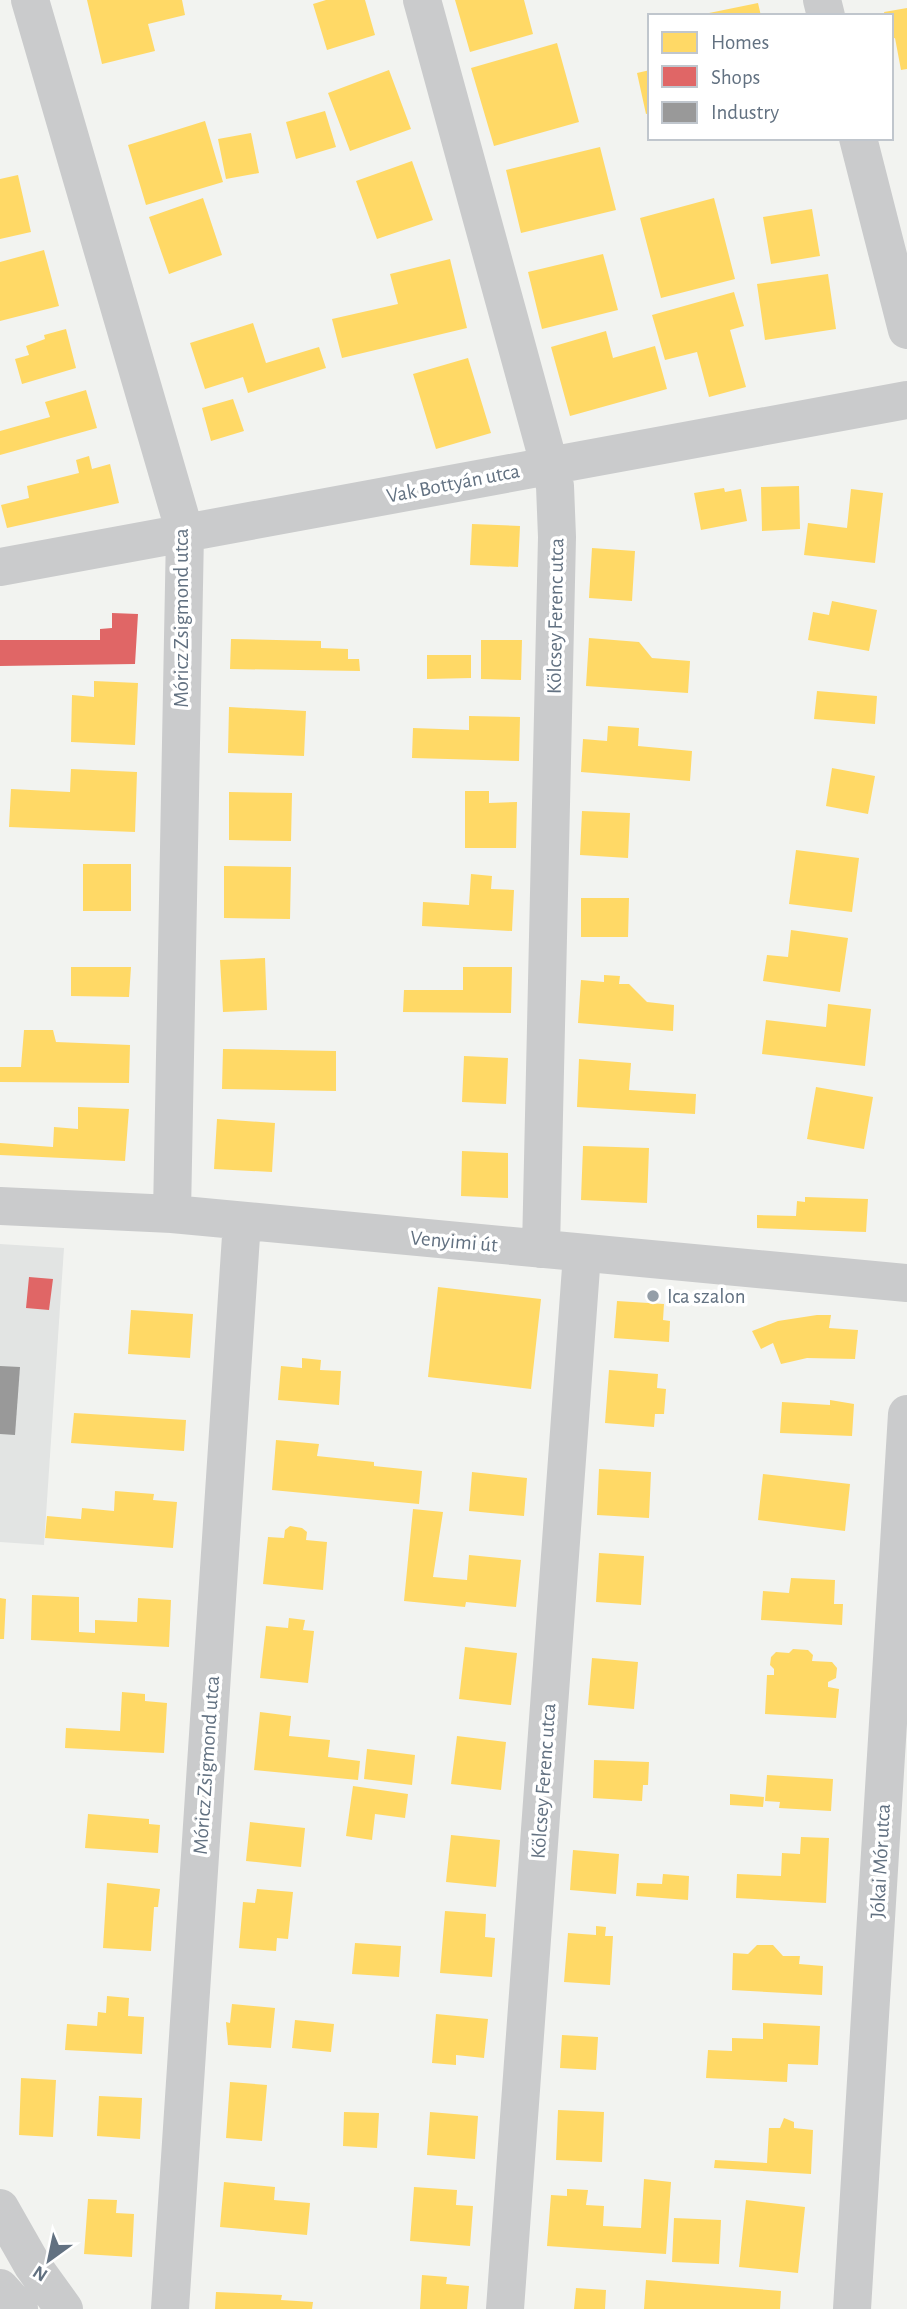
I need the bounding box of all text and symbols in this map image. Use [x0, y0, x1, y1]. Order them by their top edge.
legend [648, 14, 893, 140]
text: Homes [711, 32, 769, 53]
text: Shops [711, 67, 760, 88]
text: Industry [711, 102, 779, 123]
street label: Vak Bottyán utca [385, 460, 522, 507]
street label: Móricz Zsigmond utca [171, 528, 192, 708]
street label: Kölcsey Ferenc utca [544, 538, 567, 694]
street label: Venyimi út [409, 1227, 499, 1256]
place label: Ica szalon [667, 1286, 746, 1307]
marker: Ica szalon [645, 1288, 661, 1304]
street label: Móricz Zsigmond utca [190, 1675, 223, 1855]
street label: Kölcsey Ferenc utca [528, 1702, 559, 1860]
street label: Jókai Mór utca [867, 1803, 894, 1919]
north arrow [14, 2225, 84, 2295]
text: N [30, 2261, 51, 2285]

